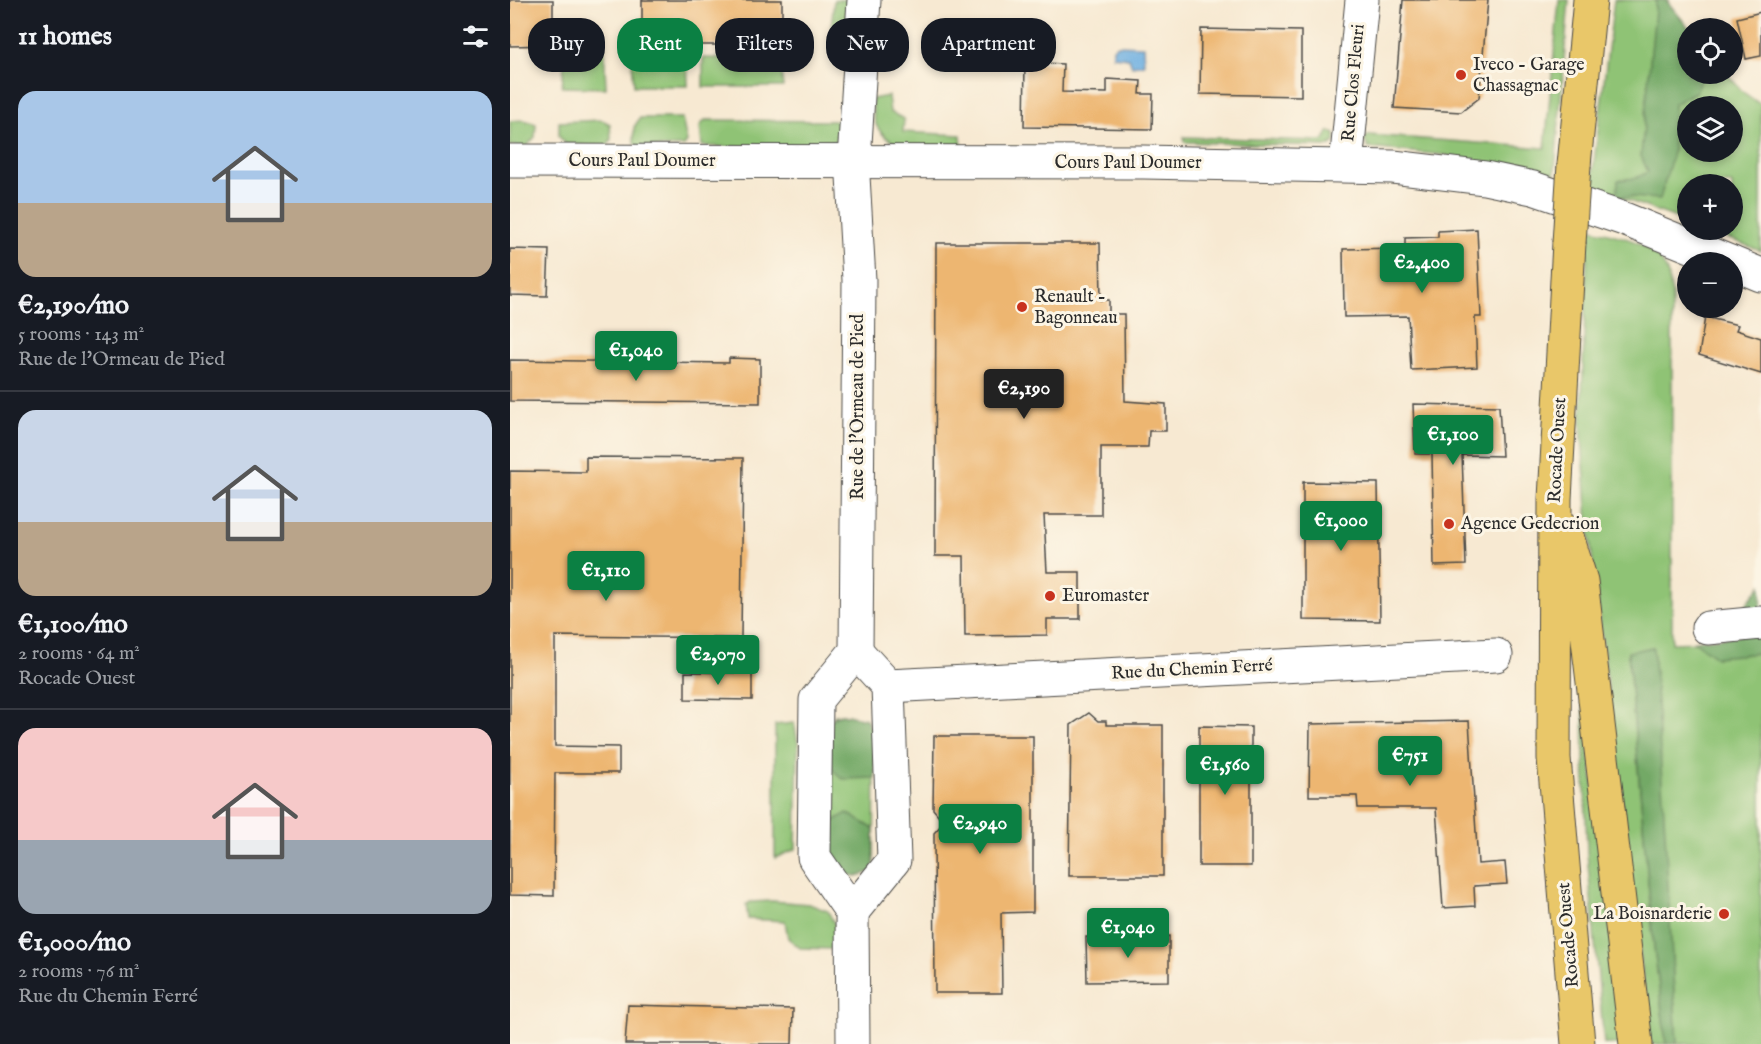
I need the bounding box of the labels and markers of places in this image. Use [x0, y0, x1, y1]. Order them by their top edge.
place label: Iveco - Garage Chassagnac [1473, 54, 1585, 98]
marker: Iveco - Garage Chassagnac [1454, 68, 1468, 82]
pin: €2,400 [1373, 243, 1471, 294]
place label: Renault - Bagonneau [1034, 286, 1118, 330]
marker: Renault - Bagonneau [1015, 300, 1029, 314]
pin: €1,040 [587, 331, 685, 382]
pin: €2,190 [975, 369, 1073, 420]
pin: €1,100 [1404, 415, 1502, 466]
pin: €1,000 [1292, 501, 1390, 552]
place label: Agence Gedecrion [1460, 513, 1600, 536]
marker: Agence Gedecrion [1442, 517, 1456, 531]
pin: €1,110 [557, 551, 655, 602]
place label: Euromaster [1062, 585, 1150, 608]
marker: Euromaster [1043, 589, 1057, 603]
pin: €2,070 [669, 635, 767, 686]
pin: €751 [1374, 736, 1446, 787]
pin: €1,560 [1176, 745, 1274, 796]
pin: €2,940 [931, 804, 1029, 855]
place label: La Boisnarderie [1593, 903, 1712, 926]
marker: La Boisnarderie [1717, 907, 1731, 921]
pin: €1,040 [1079, 908, 1177, 959]

